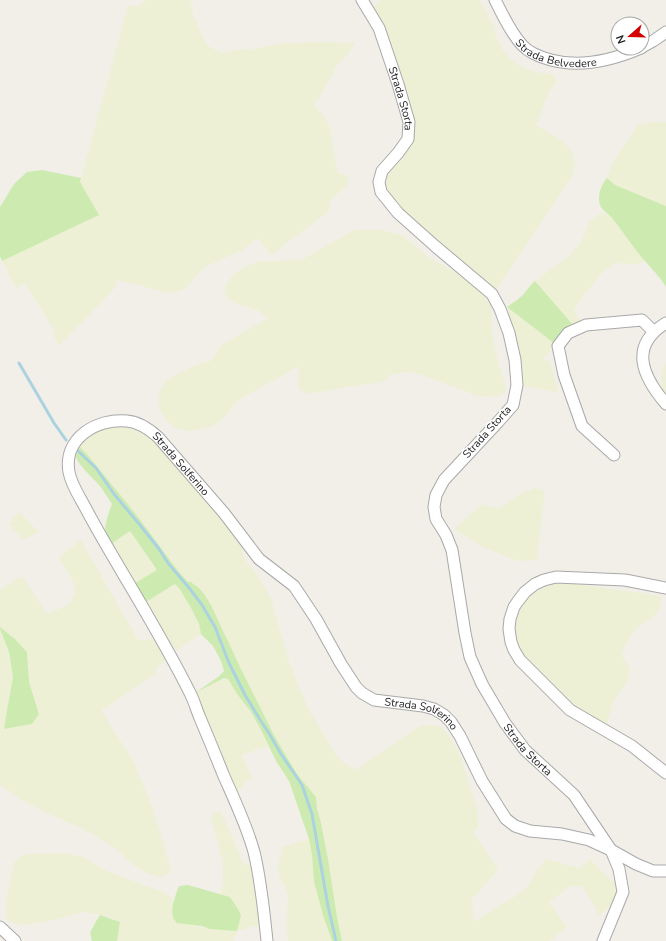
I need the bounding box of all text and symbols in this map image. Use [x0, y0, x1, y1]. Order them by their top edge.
north arrow [610, 16, 650, 56]
text: N [613, 33, 630, 46]
street label: Strada Belvedere [512, 35, 598, 71]
street label: Strada Storta [385, 65, 417, 131]
street label: Strada Storta [459, 402, 515, 462]
street label: Strada Solferino [149, 428, 213, 499]
street label: Strada Solferino [384, 694, 462, 733]
street label: Strada Storta [500, 720, 556, 779]

